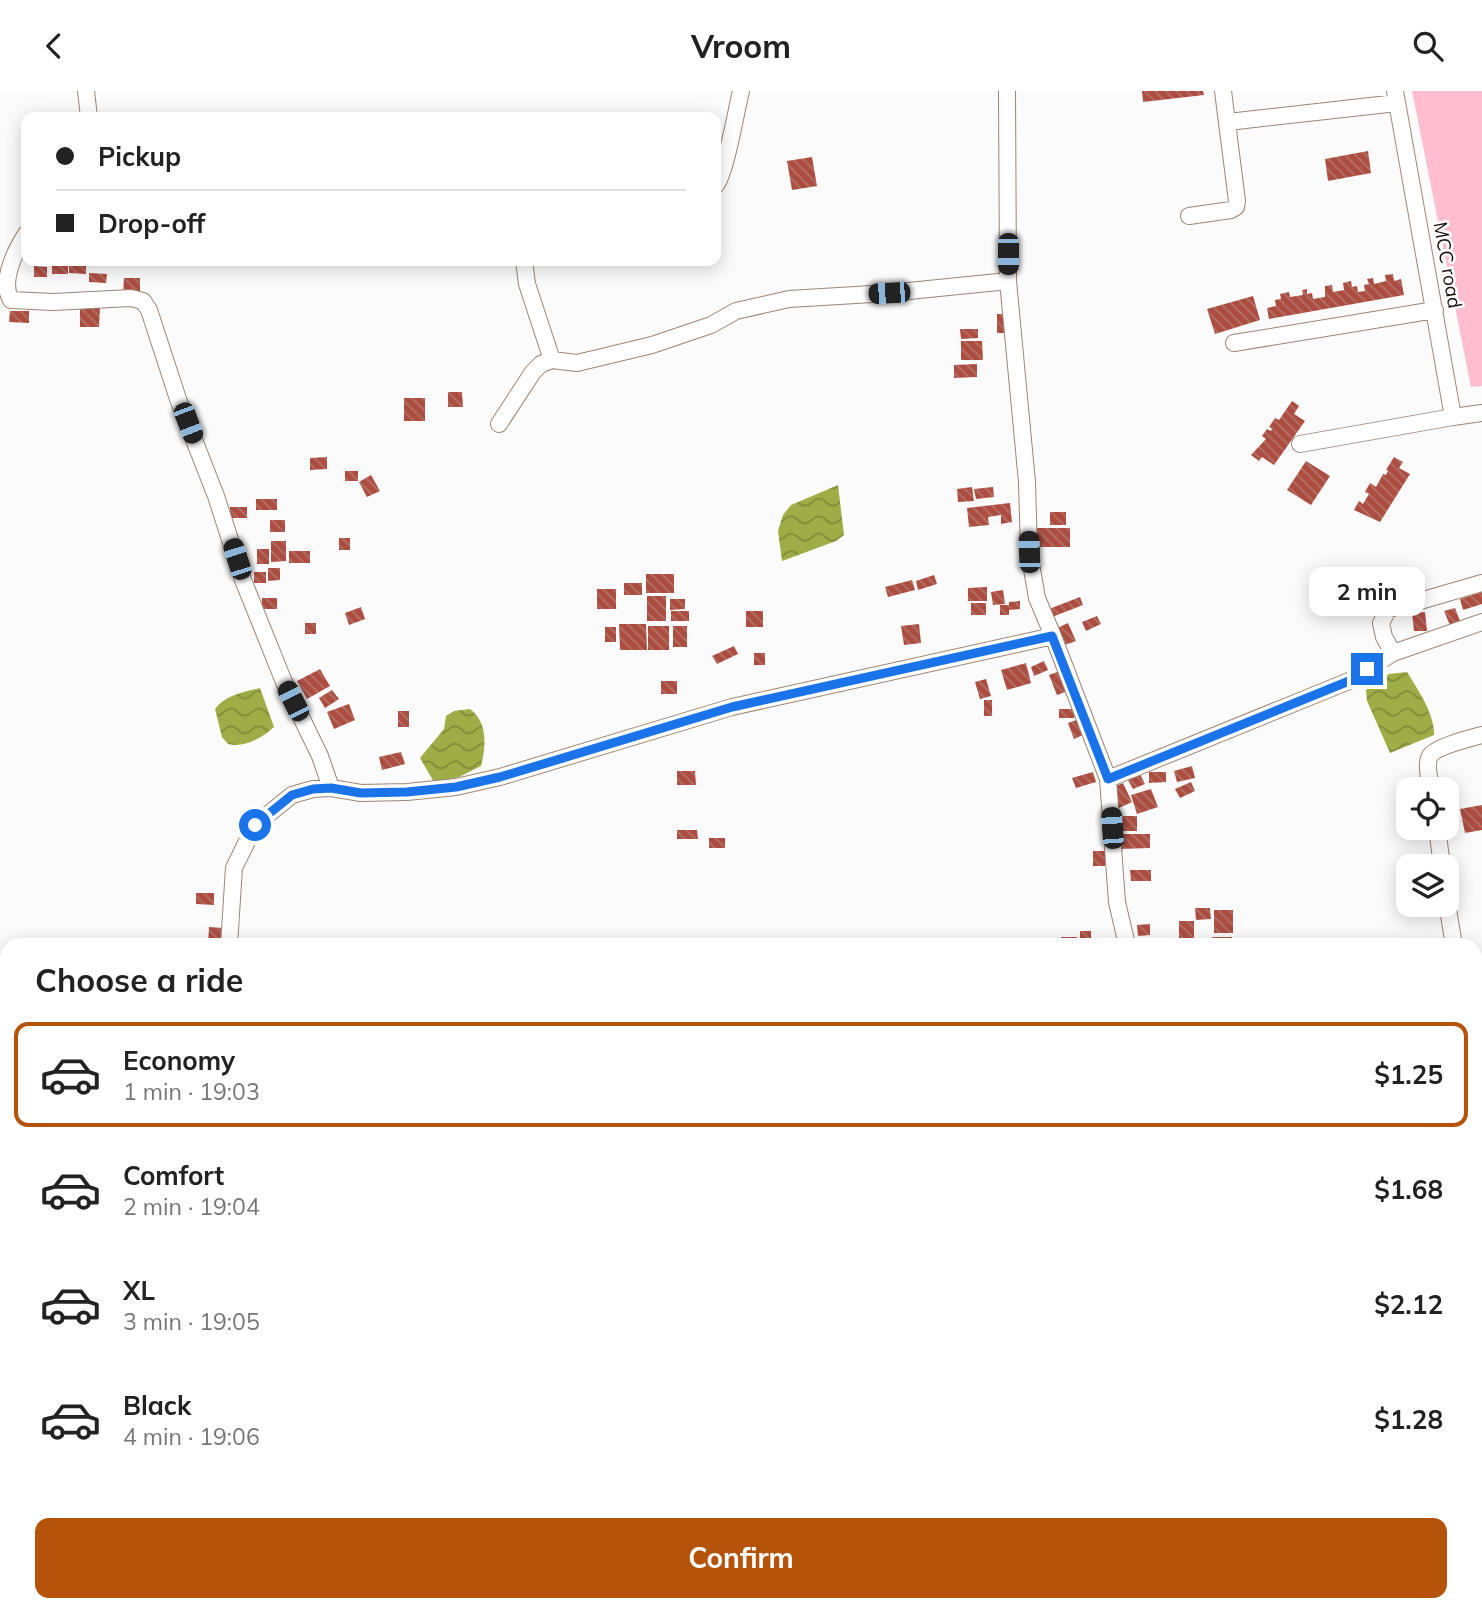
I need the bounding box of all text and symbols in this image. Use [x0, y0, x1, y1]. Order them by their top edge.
text: Vroom [691, 26, 791, 66]
icon: back [35, 27, 73, 65]
icon: search [1409, 27, 1447, 65]
text: Pickup [98, 140, 181, 173]
text: Drop-off [98, 207, 205, 240]
street label: MCC road [1429, 220, 1467, 310]
car [998, 233, 1019, 275]
car [868, 281, 911, 305]
car [171, 400, 206, 446]
car [1018, 531, 1041, 573]
car [221, 536, 254, 582]
callout: 2 min [1309, 567, 1425, 617]
text: 2 min [1337, 577, 1397, 606]
route end [1351, 653, 1383, 685]
car [275, 678, 312, 724]
map controls [1396, 777, 1459, 917]
button: locate [1396, 777, 1459, 840]
car [1101, 806, 1124, 850]
route start [239, 809, 271, 841]
button: layers [1396, 854, 1459, 917]
text: Choose a ride [35, 960, 243, 1000]
icon: car [39, 1043, 102, 1106]
text: Economy [123, 1044, 235, 1077]
text: $1.25 [1374, 1058, 1443, 1091]
text: 1 min · 19:03 [123, 1077, 260, 1106]
icon: car [39, 1158, 102, 1221]
text: Comfort [123, 1159, 224, 1192]
text: $1.68 [1374, 1173, 1443, 1206]
text: 2 min · 19:04 [123, 1192, 260, 1221]
icon: car [39, 1273, 102, 1336]
text: XL [123, 1274, 155, 1307]
text: $2.12 [1374, 1288, 1443, 1321]
text: 3 min · 19:05 [123, 1307, 260, 1336]
icon: car [39, 1388, 102, 1451]
text: Black [123, 1389, 191, 1422]
text: $1.28 [1374, 1403, 1443, 1436]
text: 4 min · 19:06 [123, 1422, 260, 1451]
button: Confirm [35, 1518, 1447, 1598]

